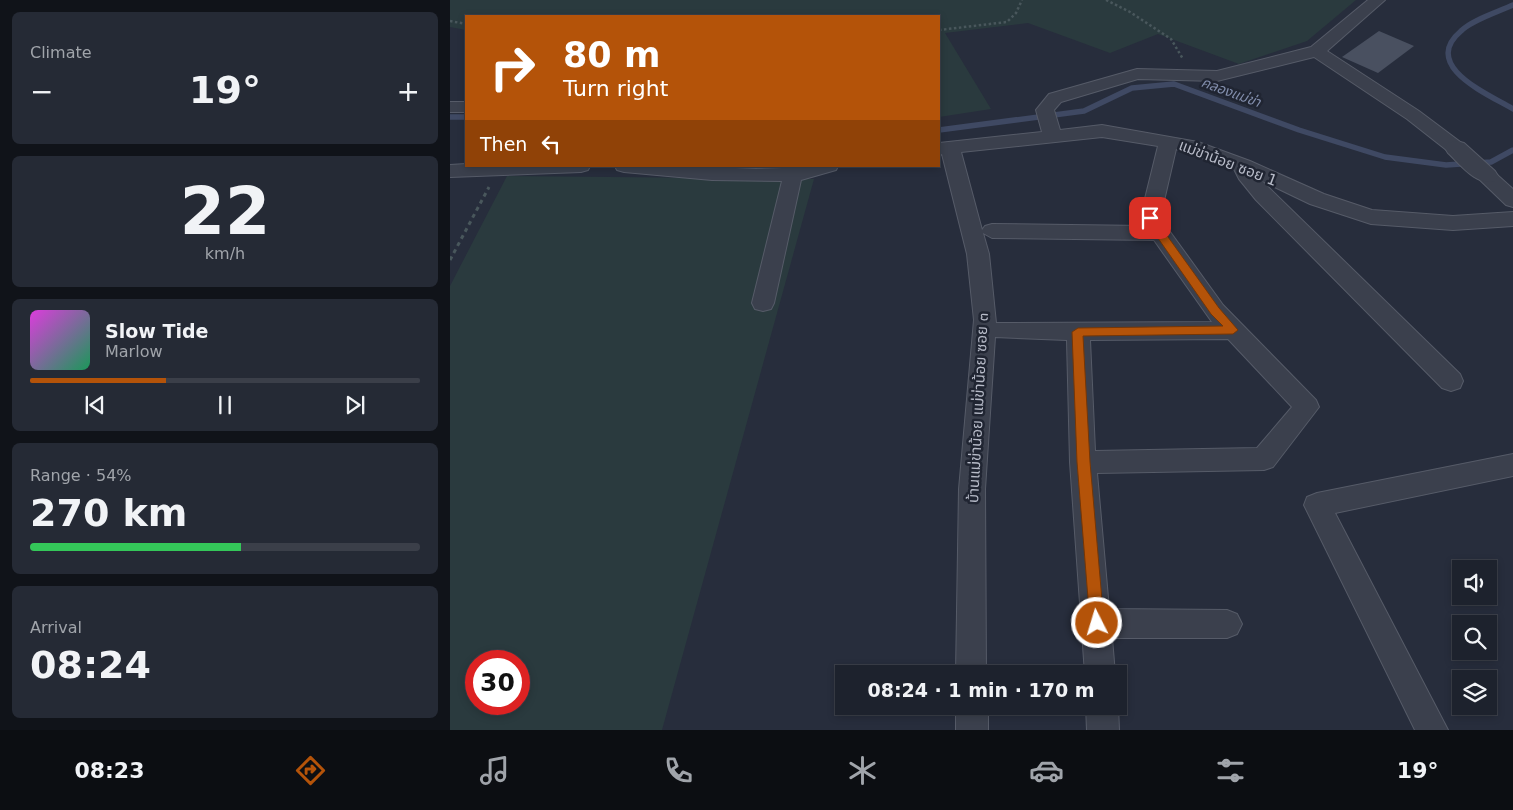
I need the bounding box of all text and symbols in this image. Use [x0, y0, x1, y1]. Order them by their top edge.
icon: right [480, 35, 545, 100]
text: 80 m [563, 35, 660, 75]
text: Climate [30, 43, 92, 62]
text: 19° [189, 68, 261, 112]
water label: คลองแม่ข่า [1199, 74, 1264, 111]
text: − [30, 75, 53, 108]
text: + [397, 75, 420, 108]
text: Turn right [563, 76, 668, 101]
icon: left [537, 130, 565, 158]
text: Then [480, 133, 527, 155]
street label: แม่ข่าน้อย ซอย 1 [1176, 136, 1280, 190]
text: 22 [180, 174, 270, 249]
pin [1129, 197, 1171, 239]
icon: arrive [1136, 204, 1164, 232]
text: km/h [205, 244, 245, 263]
street label: บ้านแม่ข่าน้อย แม่ข่าน้อย ซอย ๓ [964, 312, 992, 504]
text: Slow Tide [105, 320, 208, 342]
text: Marlow [105, 342, 163, 361]
icon: previous [81, 391, 109, 419]
icon: pause [211, 391, 239, 419]
icon: next [341, 391, 369, 419]
text: Range · 54% [30, 466, 132, 485]
text: 270 km [30, 491, 187, 535]
map controls [1452, 560, 1497, 715]
button: sound [1452, 560, 1497, 605]
position arrow [1070, 596, 1122, 648]
button: search [1452, 615, 1497, 660]
text: Arrival [30, 618, 82, 637]
text: 08:24 [30, 643, 151, 687]
speed limit sign: 30 [465, 650, 530, 715]
button: layers [1452, 670, 1497, 715]
text: 08:24 · 1 min · 170 m [867, 679, 1095, 701]
icon: directions [293, 753, 328, 788]
icon: music [477, 753, 512, 788]
icon: phone [661, 753, 696, 788]
icon: climate [845, 753, 880, 788]
icon: car [1029, 753, 1064, 788]
icon: filters [1213, 753, 1248, 788]
text: 08:23 [74, 758, 144, 783]
text: 19° [1397, 758, 1438, 783]

